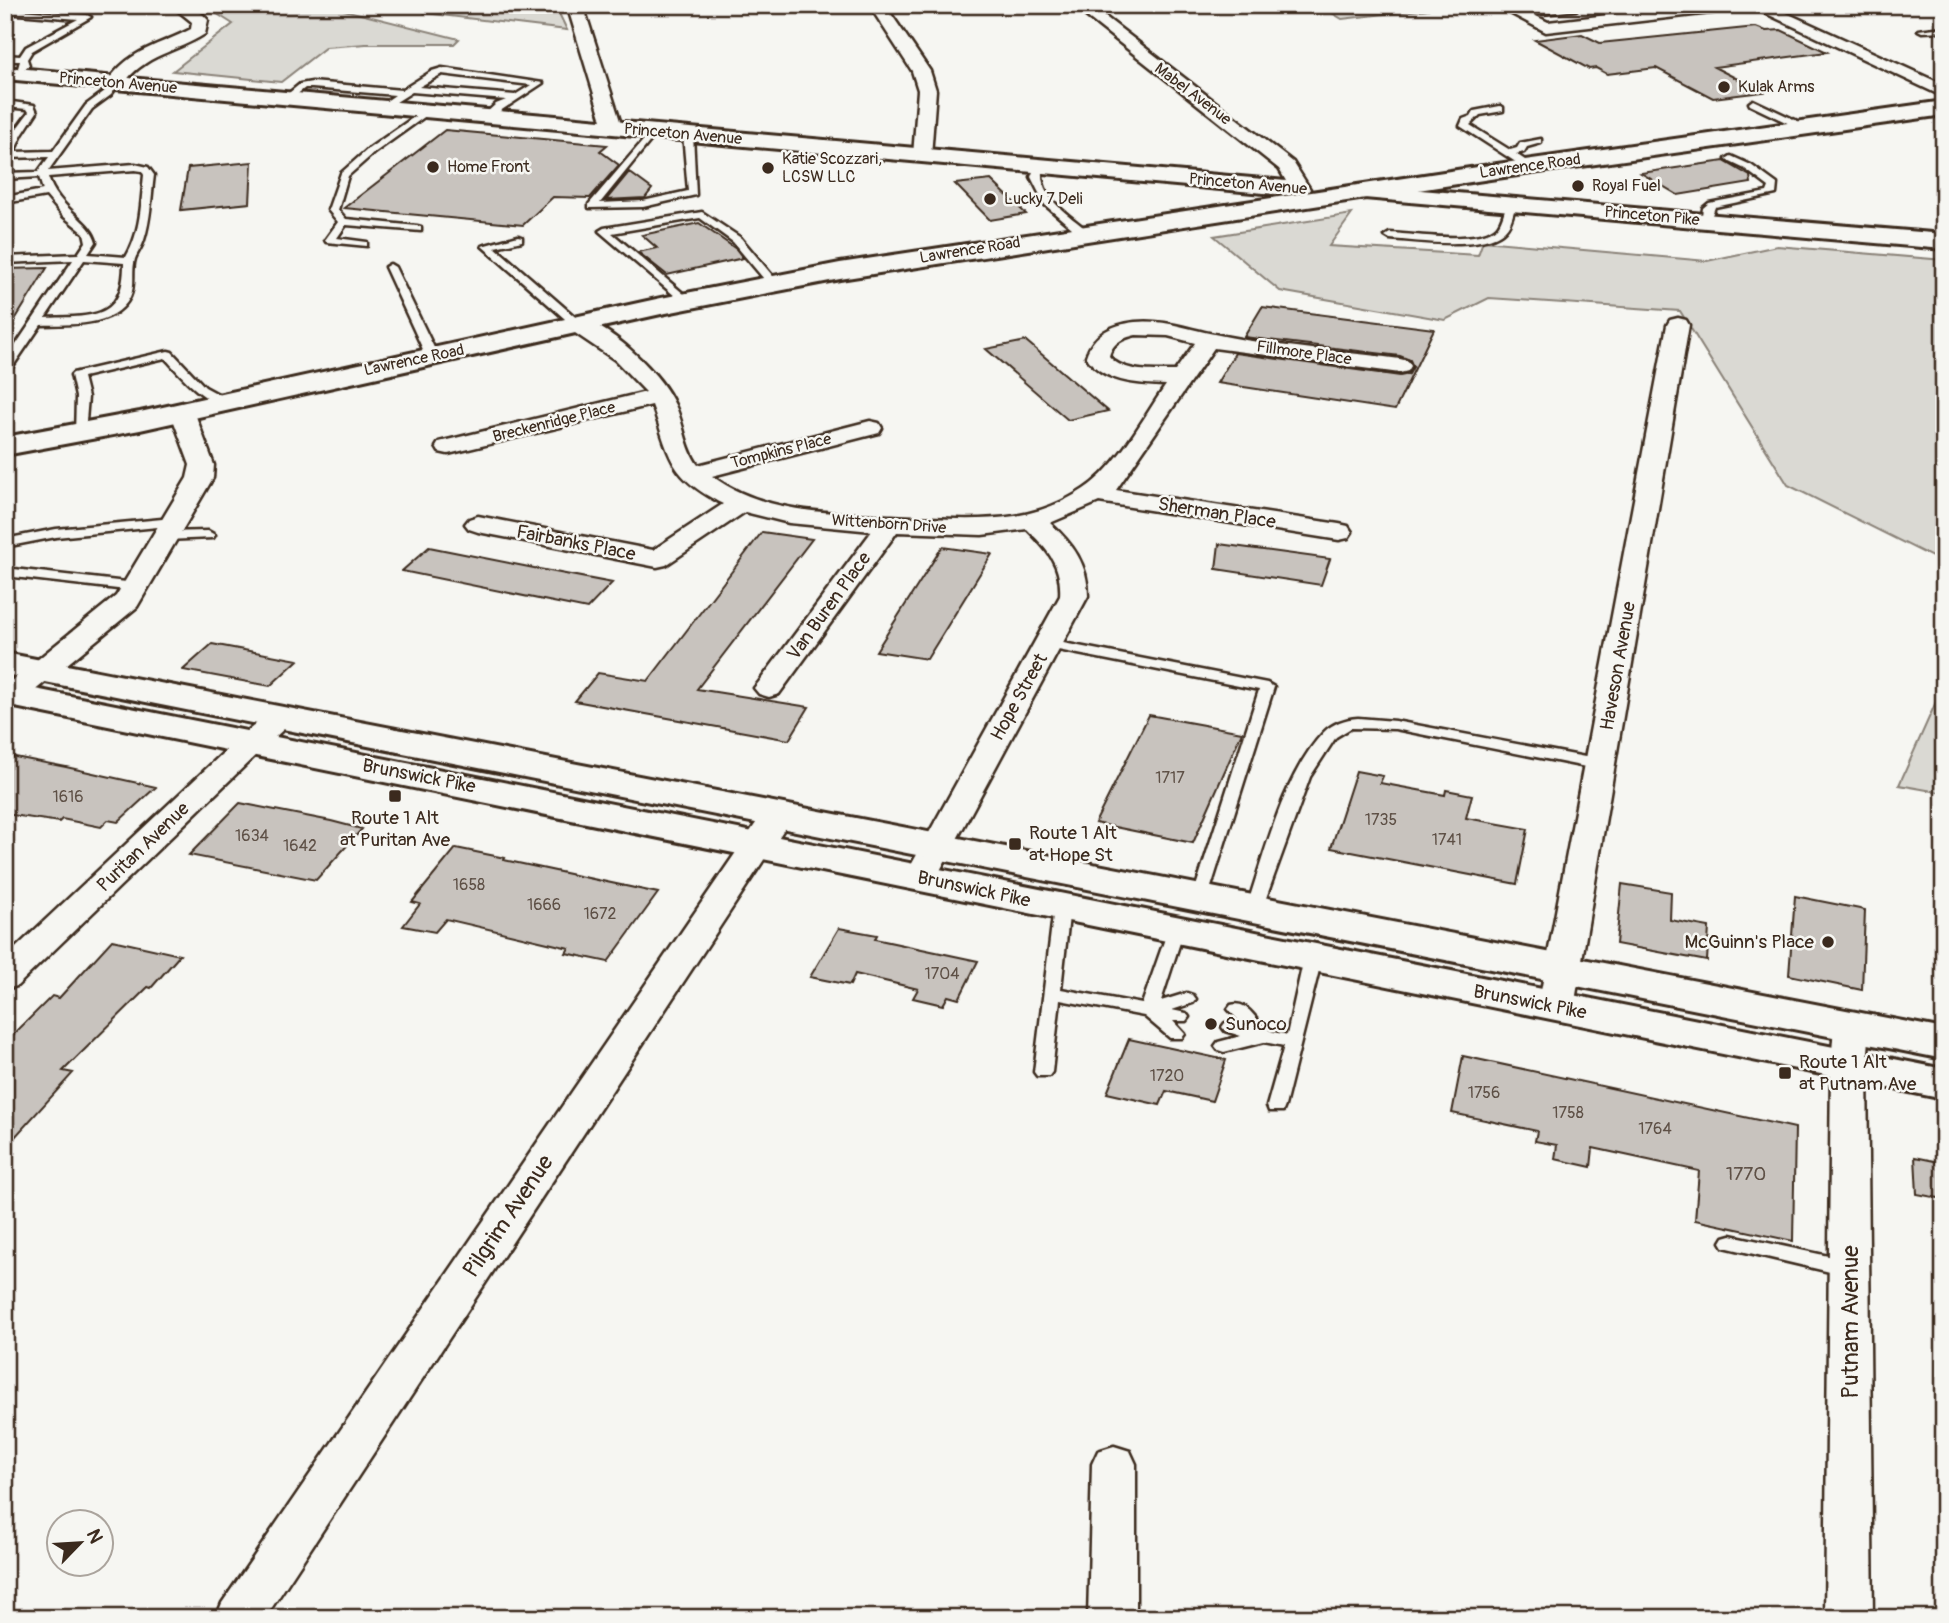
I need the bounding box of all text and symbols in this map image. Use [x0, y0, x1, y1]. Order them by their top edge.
street label: Mabel Avenue [1151, 59, 1236, 129]
street label: Princeton Avenue [58, 68, 178, 98]
place label: Kulak Arms [1738, 77, 1814, 97]
marker: Kulak Arms [1716, 79, 1732, 95]
street label: Princeton Avenue [623, 119, 743, 149]
place label: Katie Scozzari, LCSW LLC [782, 149, 882, 187]
street label: Lawrence Road [1478, 149, 1582, 183]
place label: Home Front [447, 157, 530, 177]
marker: Home Front [425, 159, 441, 175]
marker: Katie Scozzari, LCSW LLC [760, 160, 776, 176]
street label: Princeton Avenue [1188, 169, 1308, 199]
place label: Royal Fuel [1592, 176, 1661, 196]
marker: Royal Fuel [1570, 178, 1586, 194]
place label: Lucky 7 Deli [1004, 189, 1083, 209]
marker: Lucky 7 Deli [982, 191, 998, 207]
street label: Princeton Pike [1603, 202, 1701, 230]
street label: Lawrence Road [918, 232, 1022, 268]
street label: Fillmore Place [1255, 336, 1353, 370]
street label: Lawrence Road [362, 340, 466, 380]
street label: Breckenridge Place [491, 397, 617, 447]
street label: Tompkins Place [729, 429, 833, 473]
street label: Sherman Place [1156, 492, 1278, 534]
street label: Wittenborn Drive [831, 510, 947, 538]
street label: Fairbanks Place [514, 520, 638, 566]
street label: Van Buren Place [782, 547, 877, 665]
street label: Haveson Avenue [1595, 599, 1641, 732]
street label: Hope Street [985, 649, 1053, 745]
street label: Brunswick Pike [360, 753, 478, 799]
house number: 1717 [1155, 768, 1185, 788]
house number: 1616 [52, 787, 84, 807]
marker: Route 1 Alt at Puritan Ave [387, 788, 403, 804]
street label: Puritan Avenue [92, 796, 195, 897]
place label: Route 1 Alt at Puritan Ave [340, 806, 451, 852]
house number: 1735 [1365, 810, 1397, 830]
place label: Route 1 Alt at Hope St [1029, 821, 1117, 867]
house number: 1634 [235, 826, 269, 846]
house number: 1741 [1432, 830, 1462, 850]
house number: 1642 [283, 836, 317, 856]
marker: Route 1 Alt at Hope St [1007, 836, 1023, 852]
street label: Brunswick Pike [915, 865, 1033, 913]
house number: 1658 [453, 875, 485, 895]
house number: 1666 [527, 895, 561, 915]
house number: 1672 [584, 904, 616, 924]
place label: McGuinn's Place [1685, 930, 1815, 954]
marker: McGuinn's Place [1820, 934, 1836, 950]
house number: 1704 [925, 964, 959, 984]
street label: Brunswick Pike [1471, 979, 1589, 1025]
place label: Sunoco [1225, 1012, 1287, 1036]
marker: Sunoco [1203, 1016, 1219, 1032]
place label: Route 1 Alt at Putnam Ave [1799, 1050, 1917, 1096]
marker: Route 1 Alt at Putnam Ave [1777, 1065, 1793, 1081]
house number: 1720 [1150, 1066, 1184, 1086]
house number: 1756 [1468, 1083, 1500, 1103]
house number: 1758 [1552, 1103, 1584, 1123]
house number: 1764 [1638, 1119, 1672, 1139]
street label: Pilgrim Avenue [456, 1149, 560, 1283]
house number: 1770 [1726, 1162, 1766, 1186]
street label: Putnam Avenue [1836, 1245, 1865, 1399]
north arrow [46, 1508, 116, 1578]
text: N [81, 1525, 108, 1547]

